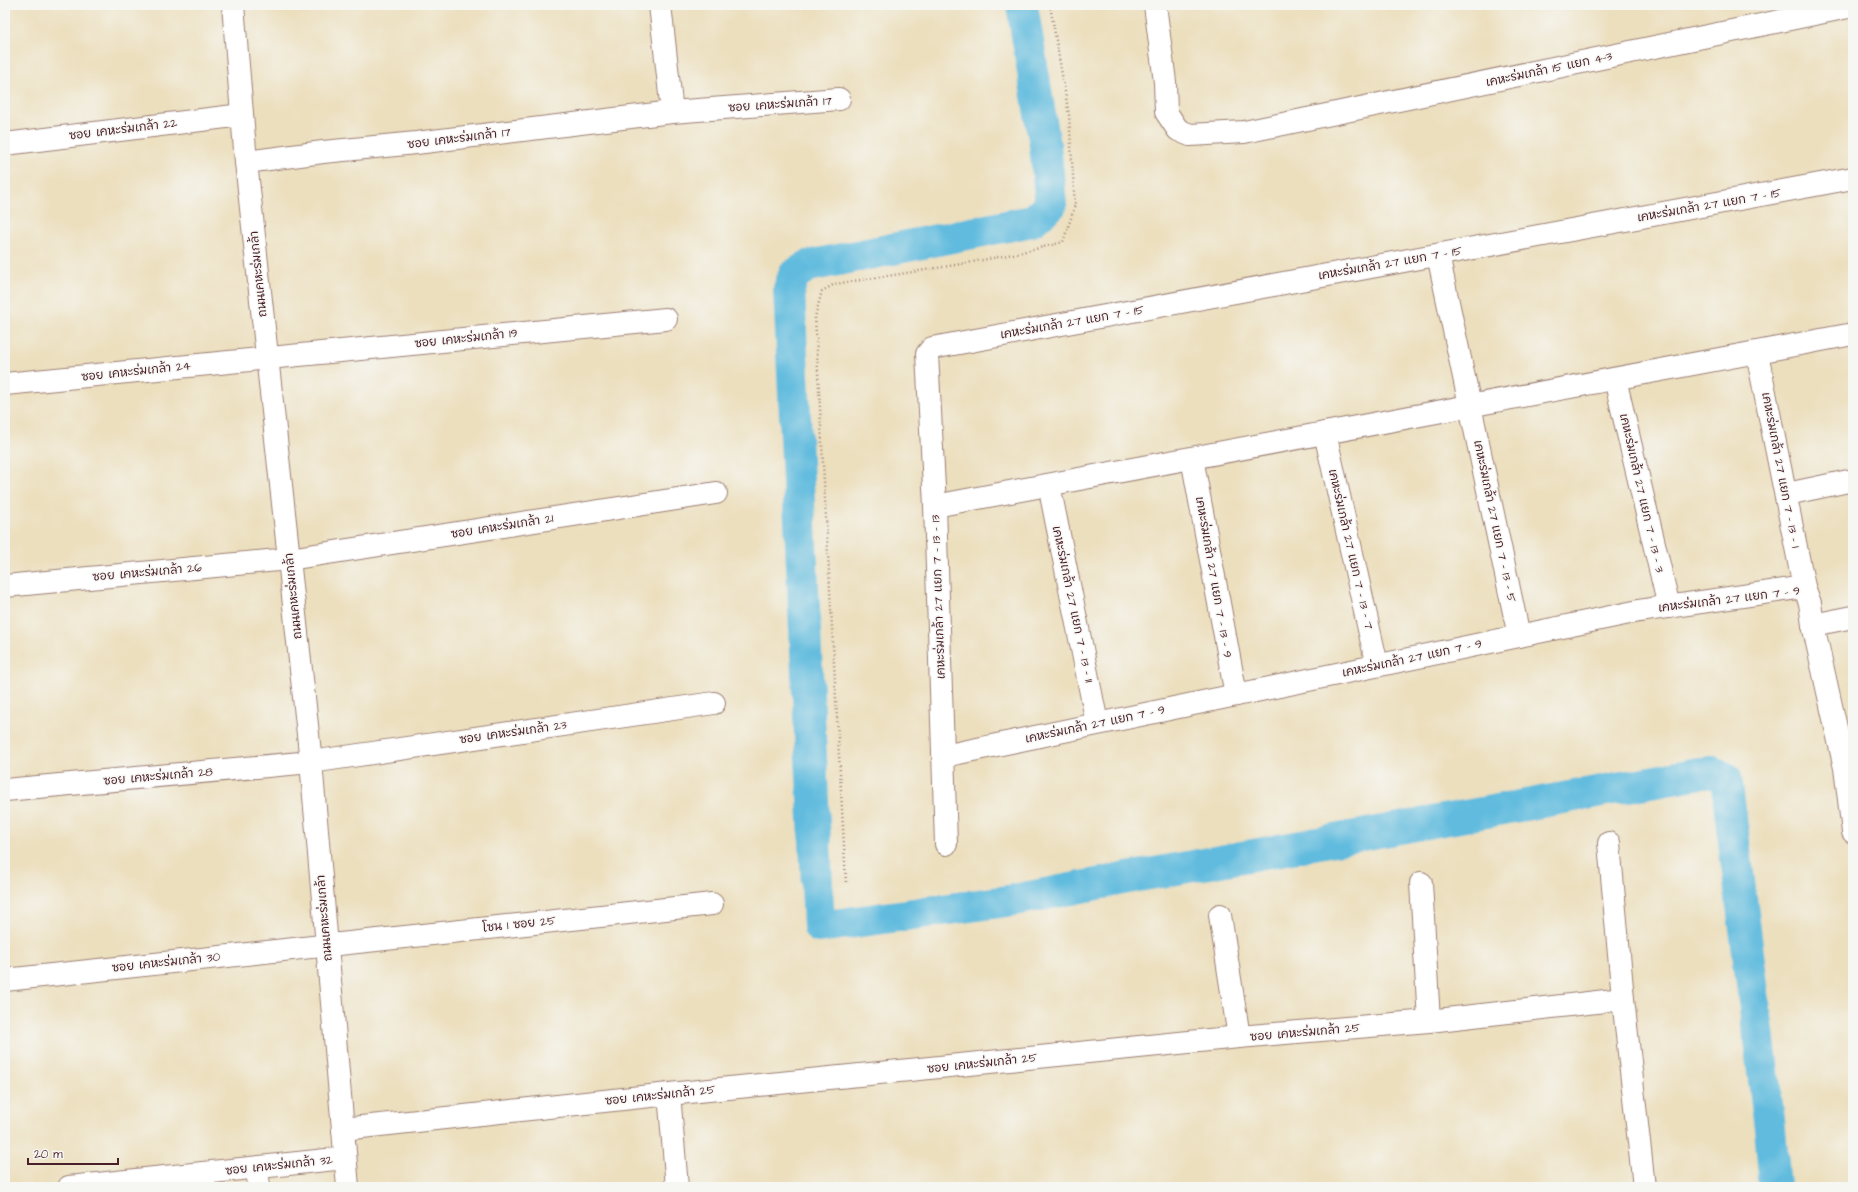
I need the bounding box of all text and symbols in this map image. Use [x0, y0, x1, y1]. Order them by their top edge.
street label: เคหะร่มเกล้า 15 แยก 4-3 [1484, 48, 1614, 91]
street label: ซอย เคหะร่มเกล้า 17 [728, 92, 833, 117]
street label: ซอย เคหะร่มเกล้า 22 [68, 114, 178, 145]
street label: ซอย เคหะร่มเกล้า 17 [406, 124, 512, 153]
street label: เคหะร่มเกล้า 27 แยก 7 - 15 [1636, 184, 1783, 227]
street label: ถนนเคหะร่มเกล้า [246, 230, 271, 318]
street label: เคหะร่มเกล้า 27 แยก 7 - 15 [1317, 242, 1464, 285]
street label: เคหะร่มเกล้า 27 แยก 7 - 15 [999, 301, 1146, 344]
street label: ซอย เคหะร่มเกล้า 19 [414, 325, 519, 352]
street label: ซอย เคหะร่มเกล้า 24 [80, 357, 192, 386]
street label: เคหะร่มเกล้า 27 แยก 7 - 13 - 1 [1757, 391, 1804, 550]
street label: เคหะร่มเกล้า 27 แยก 7 - 13 - 3 [1615, 412, 1668, 574]
street label: เคหะร่มเกล้า 27 แยก 7 - 13 - 5 [1469, 439, 1520, 604]
street label: เคหะร่มเกล้า 27 แยก 7 - 13 - 7 [1324, 467, 1377, 632]
street label: เคหะร่มเกล้า 27 แยก 7 - 13 - 9 [1191, 495, 1236, 659]
street label: ซอย เคหะร่มเกล้า 21 [450, 510, 555, 543]
street label: เคหะร่มเกล้า 27 แยก 7 - 13 - 13 [927, 515, 950, 679]
street label: เคหะร่มเกล้า 27 แยก 7 - 13 - 11 [1048, 524, 1098, 684]
street label: ถนนเคหะร่มเกล้า [281, 552, 306, 640]
street label: ซอย เคหะร่มเกล้า 26 [92, 559, 203, 586]
street label: เคหะร่มเกล้า 27 แยก 7 - 9 [1657, 582, 1801, 617]
street label: เคหะร่มเกล้า 27 แยก 7 - 9 [1341, 635, 1484, 682]
street label: เคหะร่มเกล้า 27 แยก 7 - 9 [1024, 701, 1167, 748]
street label: ซอย เคหะร่มเกล้า 23 [458, 717, 568, 748]
street label: ซอย เคหะร่มเกล้า 28 [103, 763, 214, 790]
street label: ถนนเคหะร่มเกล้า [312, 874, 337, 962]
street label: โซน 1 ซอย 25 [482, 912, 557, 937]
street label: ซอย เคหะร่มเกล้า 30 [111, 948, 221, 977]
street label: ซอย เคหะร่มเกล้า 25 [1249, 1019, 1361, 1046]
street label: ซอย เคหะร่มเกล้า 25 [926, 1049, 1038, 1078]
street label: ซอย เคหะร่มเกล้า 25 [604, 1081, 716, 1110]
scale bar [28, 1140, 118, 1166]
text: 20 m [34, 1146, 63, 1163]
street label: ซอย เคหะร่มเกล้า 32 [224, 1151, 334, 1180]

